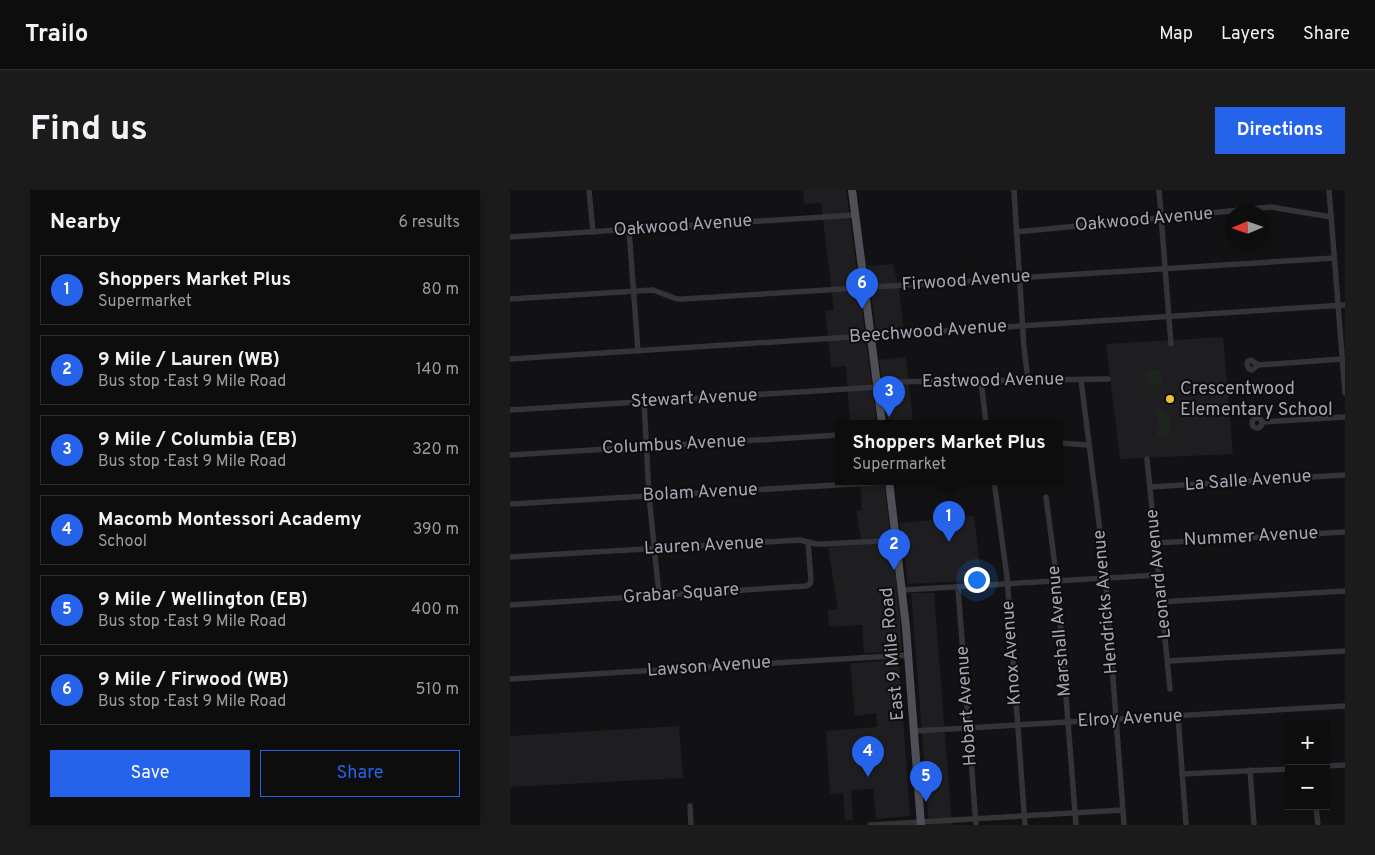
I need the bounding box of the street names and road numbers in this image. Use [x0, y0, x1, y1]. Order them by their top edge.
street label: Oakwood Avenue [1074, 202, 1214, 238]
street label: Oakwood Avenue [613, 210, 753, 242]
street label: Firwood Avenue [901, 265, 1031, 297]
street label: Beechwood Avenue [848, 315, 1008, 349]
street label: Eastwood Avenue [922, 368, 1064, 394]
street label: Stewart Avenue [630, 384, 758, 414]
street label: Columbus Avenue [601, 430, 747, 460]
street label: La Salle Avenue [1184, 465, 1312, 497]
street label: Bolam Avenue [642, 478, 758, 508]
street label: Leonard Avenue [1141, 508, 1177, 640]
street label: Nummer Avenue [1183, 522, 1319, 552]
street label: Hendricks Avenue [1088, 529, 1124, 675]
street label: Lauren Avenue [643, 531, 765, 561]
street label: Marshall Avenue [1043, 564, 1077, 698]
street label: Grabar Square [622, 578, 740, 610]
street label: East 9 Mile Road [876, 586, 910, 722]
street label: Knox Avenue [997, 600, 1027, 706]
street label: Hobart Avenue [951, 645, 983, 767]
street label: Lawson Avenue [646, 651, 772, 683]
street label: Elroy Avenue [1077, 705, 1183, 733]

